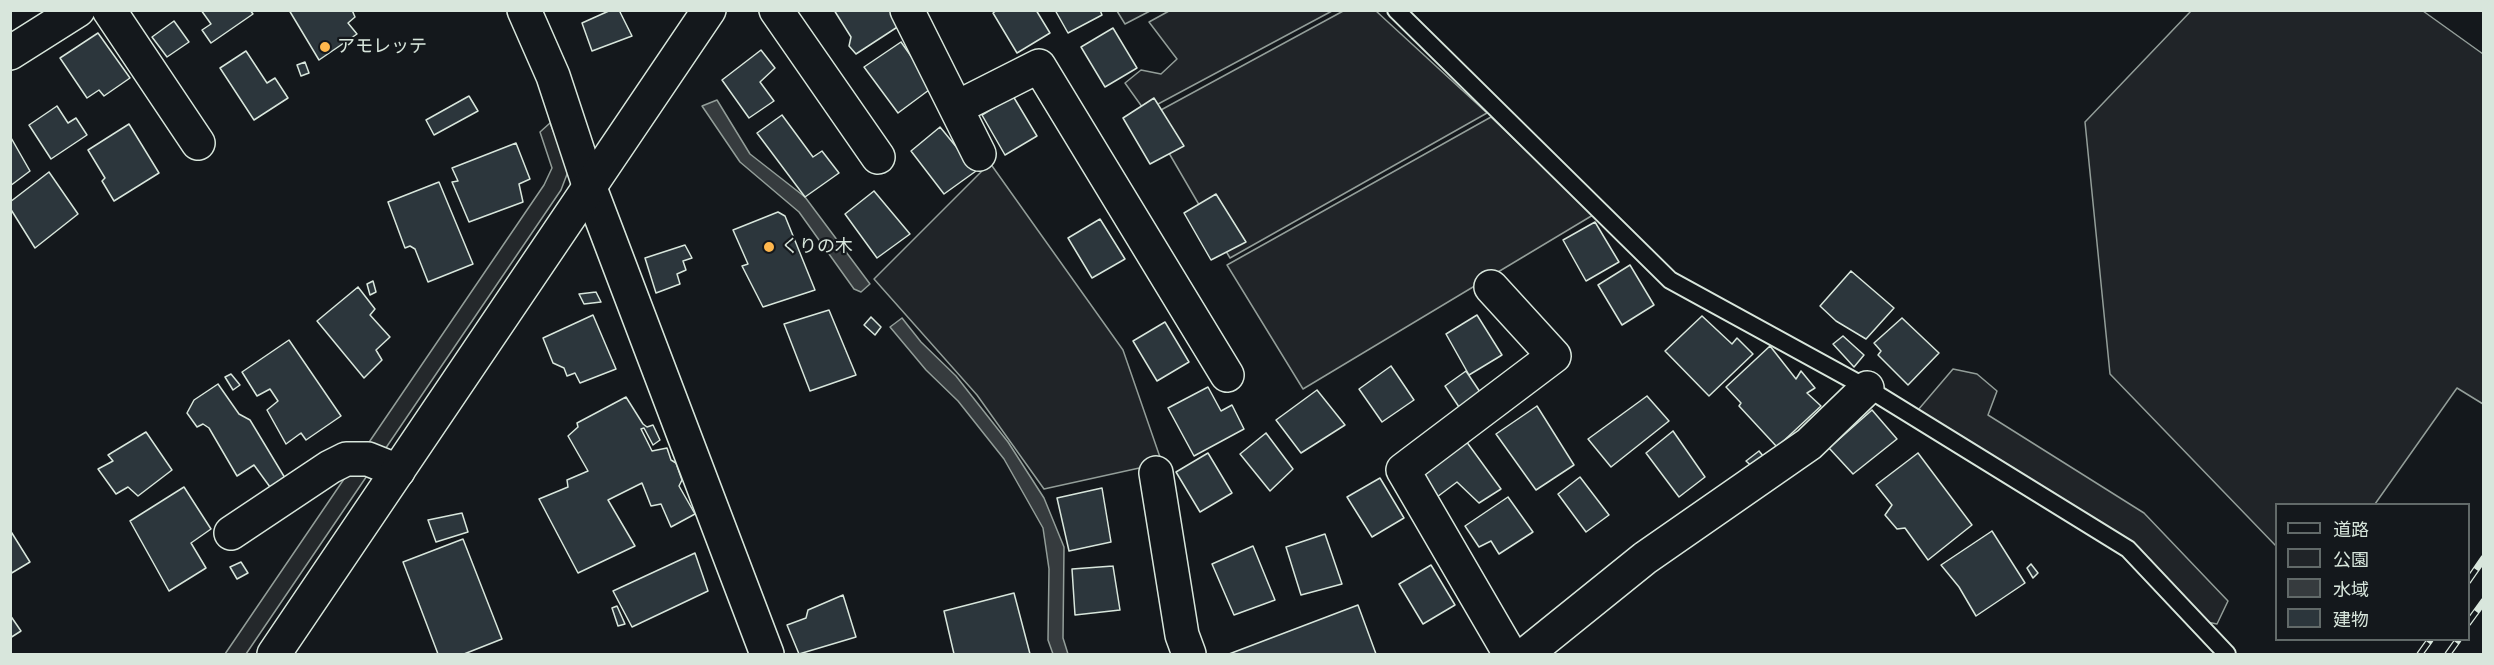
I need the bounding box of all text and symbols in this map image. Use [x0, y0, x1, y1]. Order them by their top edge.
place label: アモレッテ [337, 36, 427, 58]
marker: アモレッテ [318, 40, 332, 54]
place label: くりの木 [781, 236, 853, 258]
marker: くりの木 [762, 240, 776, 254]
legend [2275, 503, 2470, 641]
text: 道路 [2333, 518, 2369, 541]
text: 公園 [2333, 548, 2369, 571]
text: 水域 [2333, 578, 2369, 601]
text: 建物 [2333, 608, 2369, 631]

